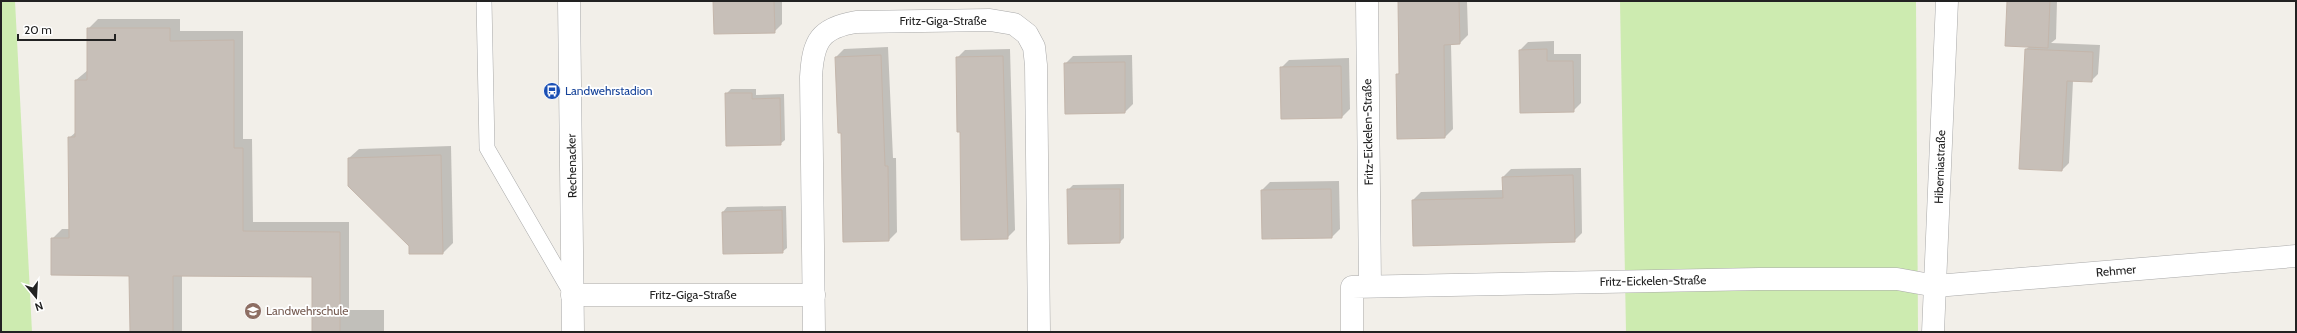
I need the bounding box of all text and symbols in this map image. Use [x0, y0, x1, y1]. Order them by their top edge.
street label: Fritz-Giga-Straße [899, 13, 987, 28]
scale bar [18, 16, 115, 42]
text: 20 m [24, 22, 52, 37]
street label: Fritz-Eickelen-Straße [1359, 79, 1376, 185]
bus stop icon: Landwehrstadion [542, 81, 562, 101]
place label: Landwehrstadion [565, 83, 653, 98]
street label: Hiberniastraße [1931, 130, 1948, 204]
street label: Rechenacker [563, 134, 580, 198]
street label: Rehmer [2095, 261, 2137, 280]
street label: Fritz-Eickelen-Straße [1600, 272, 1706, 289]
north arrow [16, 277, 56, 317]
street label: Fritz-Giga-Straße [649, 287, 737, 302]
text: N [33, 299, 45, 314]
school or university icon: Landwehrschule [243, 301, 263, 321]
place label: Landwehrschule [266, 303, 348, 318]

